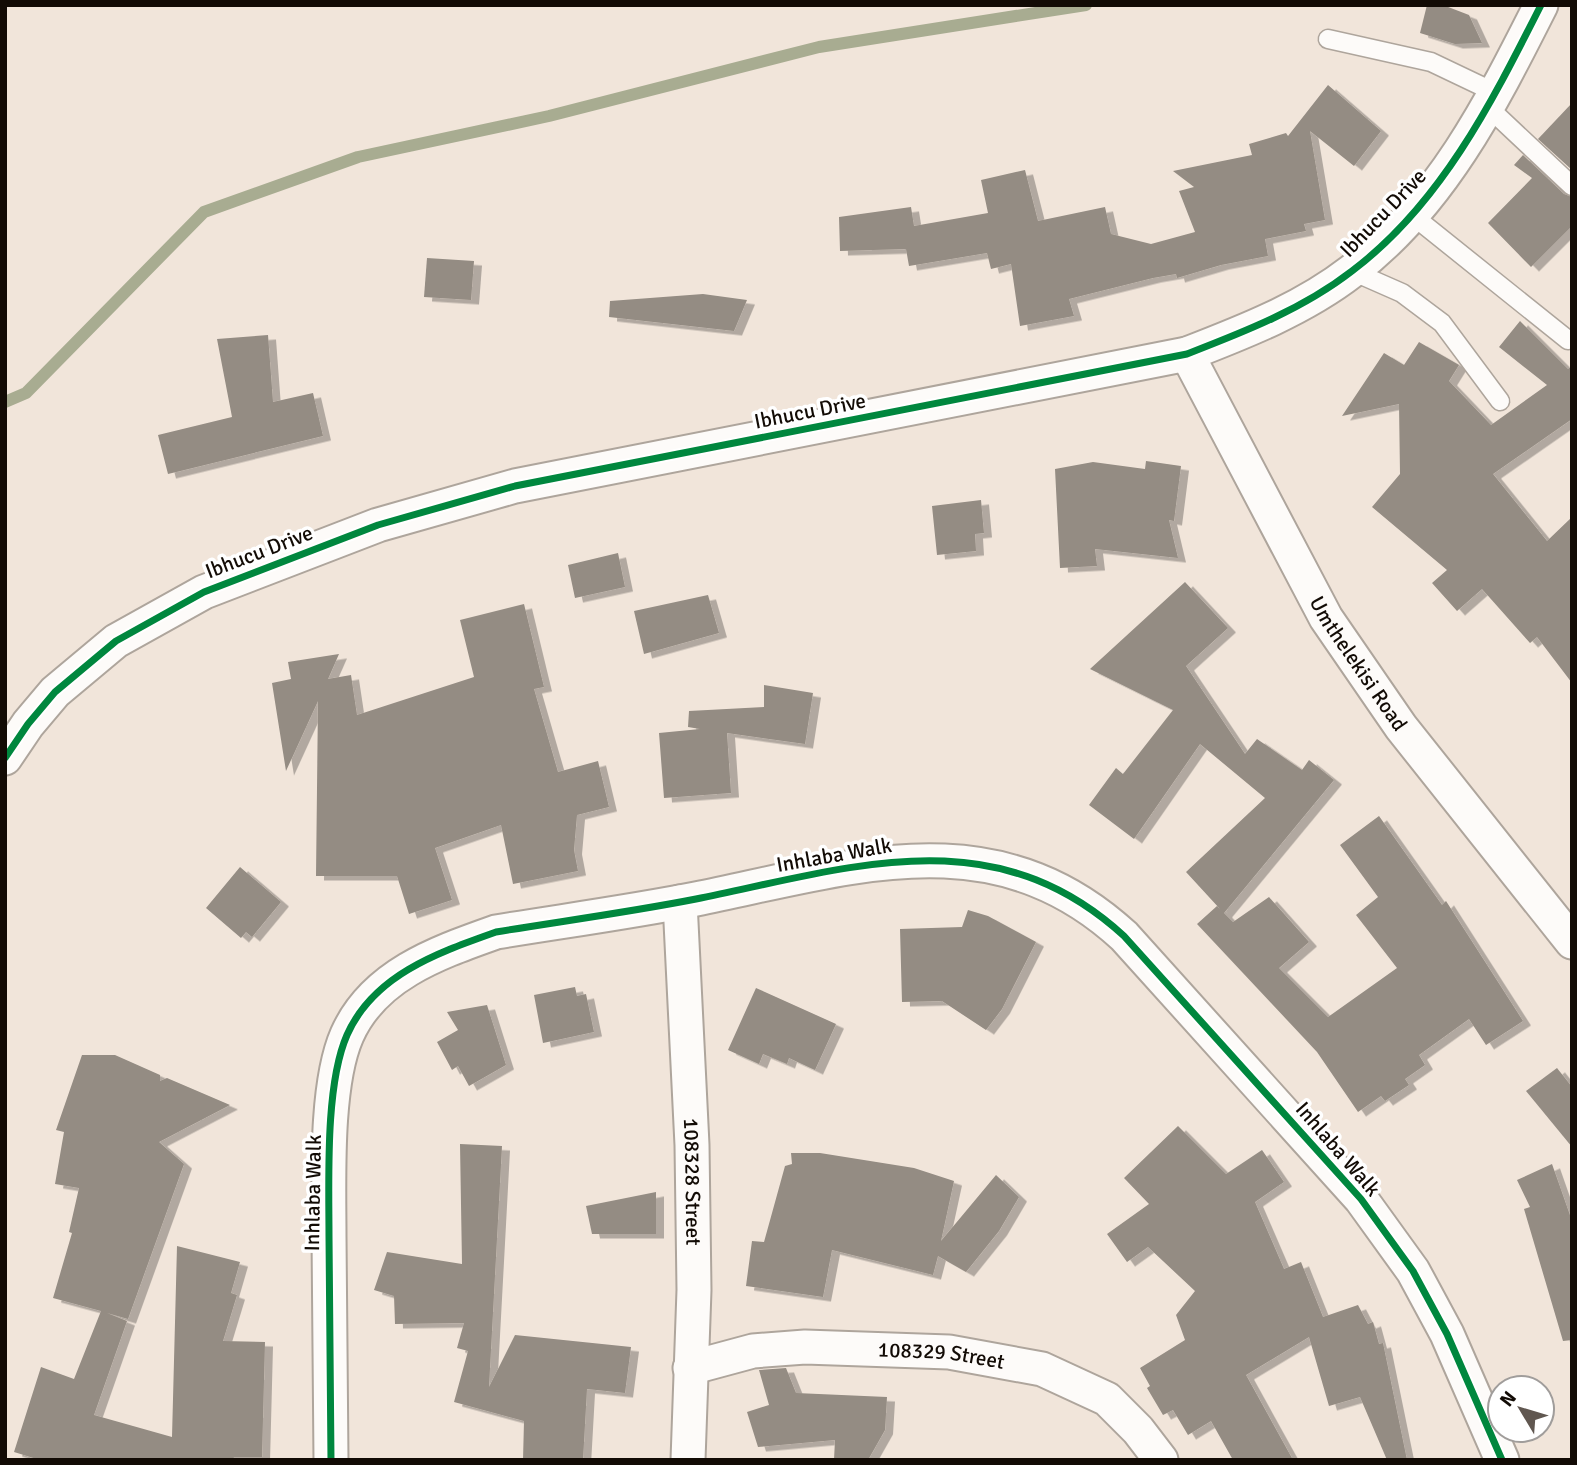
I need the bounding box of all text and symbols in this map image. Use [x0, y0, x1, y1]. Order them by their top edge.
street label: Ibhucu Drive [1334, 163, 1432, 263]
street label: Ibhucu Drive [752, 387, 868, 435]
street label: Ibhucu Drive [202, 520, 316, 584]
street label: Umthelekisi Road [1304, 592, 1413, 736]
street label: Inhlaba Walk [774, 832, 894, 878]
street label: Inhlaba Walk [1290, 1096, 1386, 1202]
street label: 108328 Street [678, 1117, 706, 1246]
street label: Inhlaba Walk [299, 1134, 327, 1252]
street label: 108329 Street [877, 1337, 1007, 1375]
north arrow [1486, 1374, 1556, 1444]
text: N [1495, 1387, 1522, 1412]

